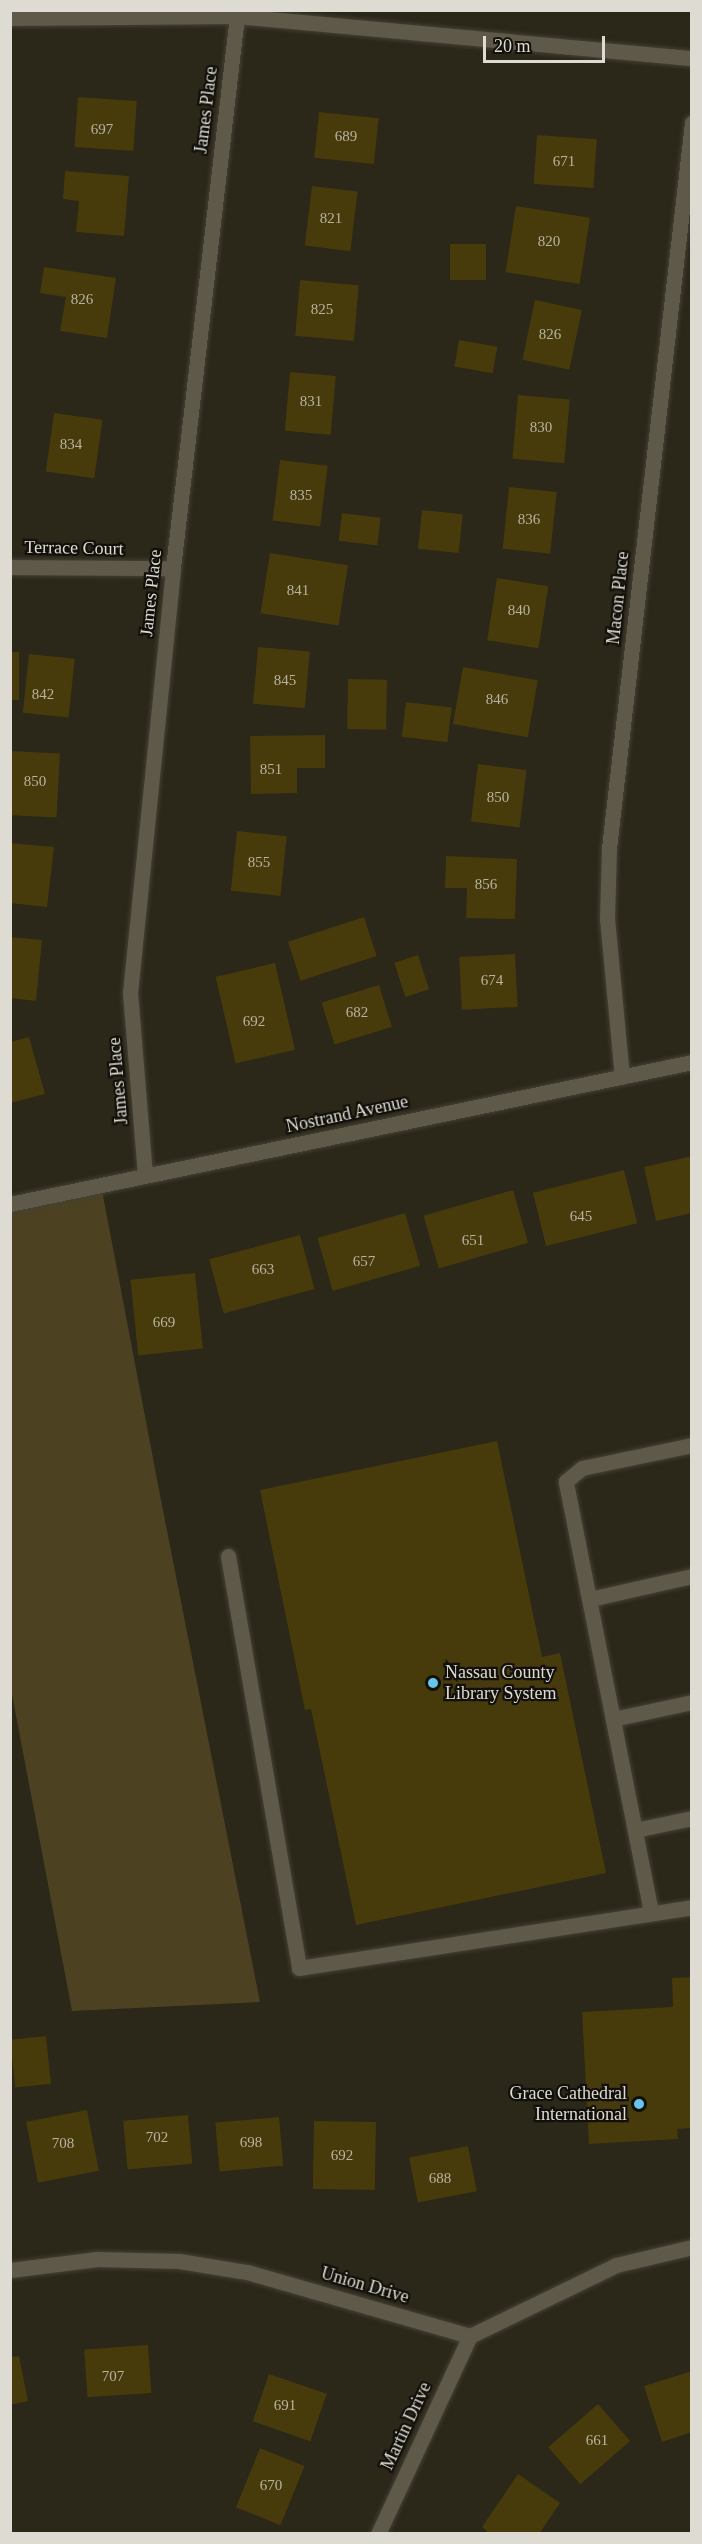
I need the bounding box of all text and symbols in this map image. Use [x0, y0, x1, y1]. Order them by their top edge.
scale bar [486, 24, 608, 62]
text: 20 m [494, 36, 531, 56]
street label: James Place [190, 65, 222, 155]
house number: 697 [91, 121, 113, 139]
house number: 689 [335, 128, 357, 146]
house number: 671 [553, 153, 575, 171]
house number: 821 [320, 210, 342, 228]
house number: 820 [538, 233, 560, 251]
house number: 826 [71, 291, 93, 309]
house number: 825 [311, 301, 333, 319]
house number: 826 [539, 326, 561, 344]
house number: 831 [300, 393, 322, 411]
house number: 830 [530, 419, 552, 437]
house number: 834 [60, 436, 82, 454]
house number: 835 [290, 487, 312, 505]
house number: 836 [518, 511, 540, 529]
street label: Terrace Court [24, 536, 124, 560]
street label: James Place [136, 548, 166, 638]
street label: Macon Place [602, 550, 634, 646]
house number: 841 [287, 582, 309, 600]
house number: 840 [508, 602, 530, 620]
house number: 845 [274, 672, 296, 690]
house number: 842 [32, 686, 54, 704]
house number: 846 [486, 691, 508, 709]
house number: 851 [260, 761, 282, 779]
house number: 850 [24, 773, 46, 791]
house number: 850 [487, 789, 509, 807]
house number: 855 [248, 854, 270, 872]
house number: 856 [475, 876, 497, 894]
house number: 674 [481, 972, 503, 990]
house number: 682 [346, 1004, 368, 1022]
house number: 692 [243, 1013, 265, 1031]
street label: James Place [103, 1036, 133, 1126]
street label: Nostrand Avenue [284, 1090, 410, 1138]
house number: 645 [570, 1208, 592, 1226]
house number: 651 [462, 1232, 484, 1250]
house number: 657 [353, 1253, 375, 1271]
house number: 663 [252, 1261, 274, 1279]
house number: 669 [153, 1314, 175, 1332]
place label: Nassau County Library System [445, 1662, 556, 1704]
marker: Nassau County Library System [426, 1676, 440, 1690]
place label: Grace Cathedral International [510, 2083, 627, 2126]
marker: Grace Cathedral International [632, 2097, 646, 2111]
house number: 702 [146, 2129, 168, 2147]
house number: 698 [240, 2134, 262, 2152]
house number: 708 [52, 2135, 74, 2153]
house number: 692 [331, 2147, 353, 2165]
house number: 688 [429, 2170, 451, 2188]
street label: Union Drive [319, 2262, 411, 2308]
house number: 707 [102, 2368, 124, 2386]
street label: Martin Drive [376, 2379, 436, 2473]
house number: 691 [274, 2397, 296, 2415]
house number: 661 [586, 2432, 608, 2450]
house number: 670 [260, 2477, 282, 2495]

